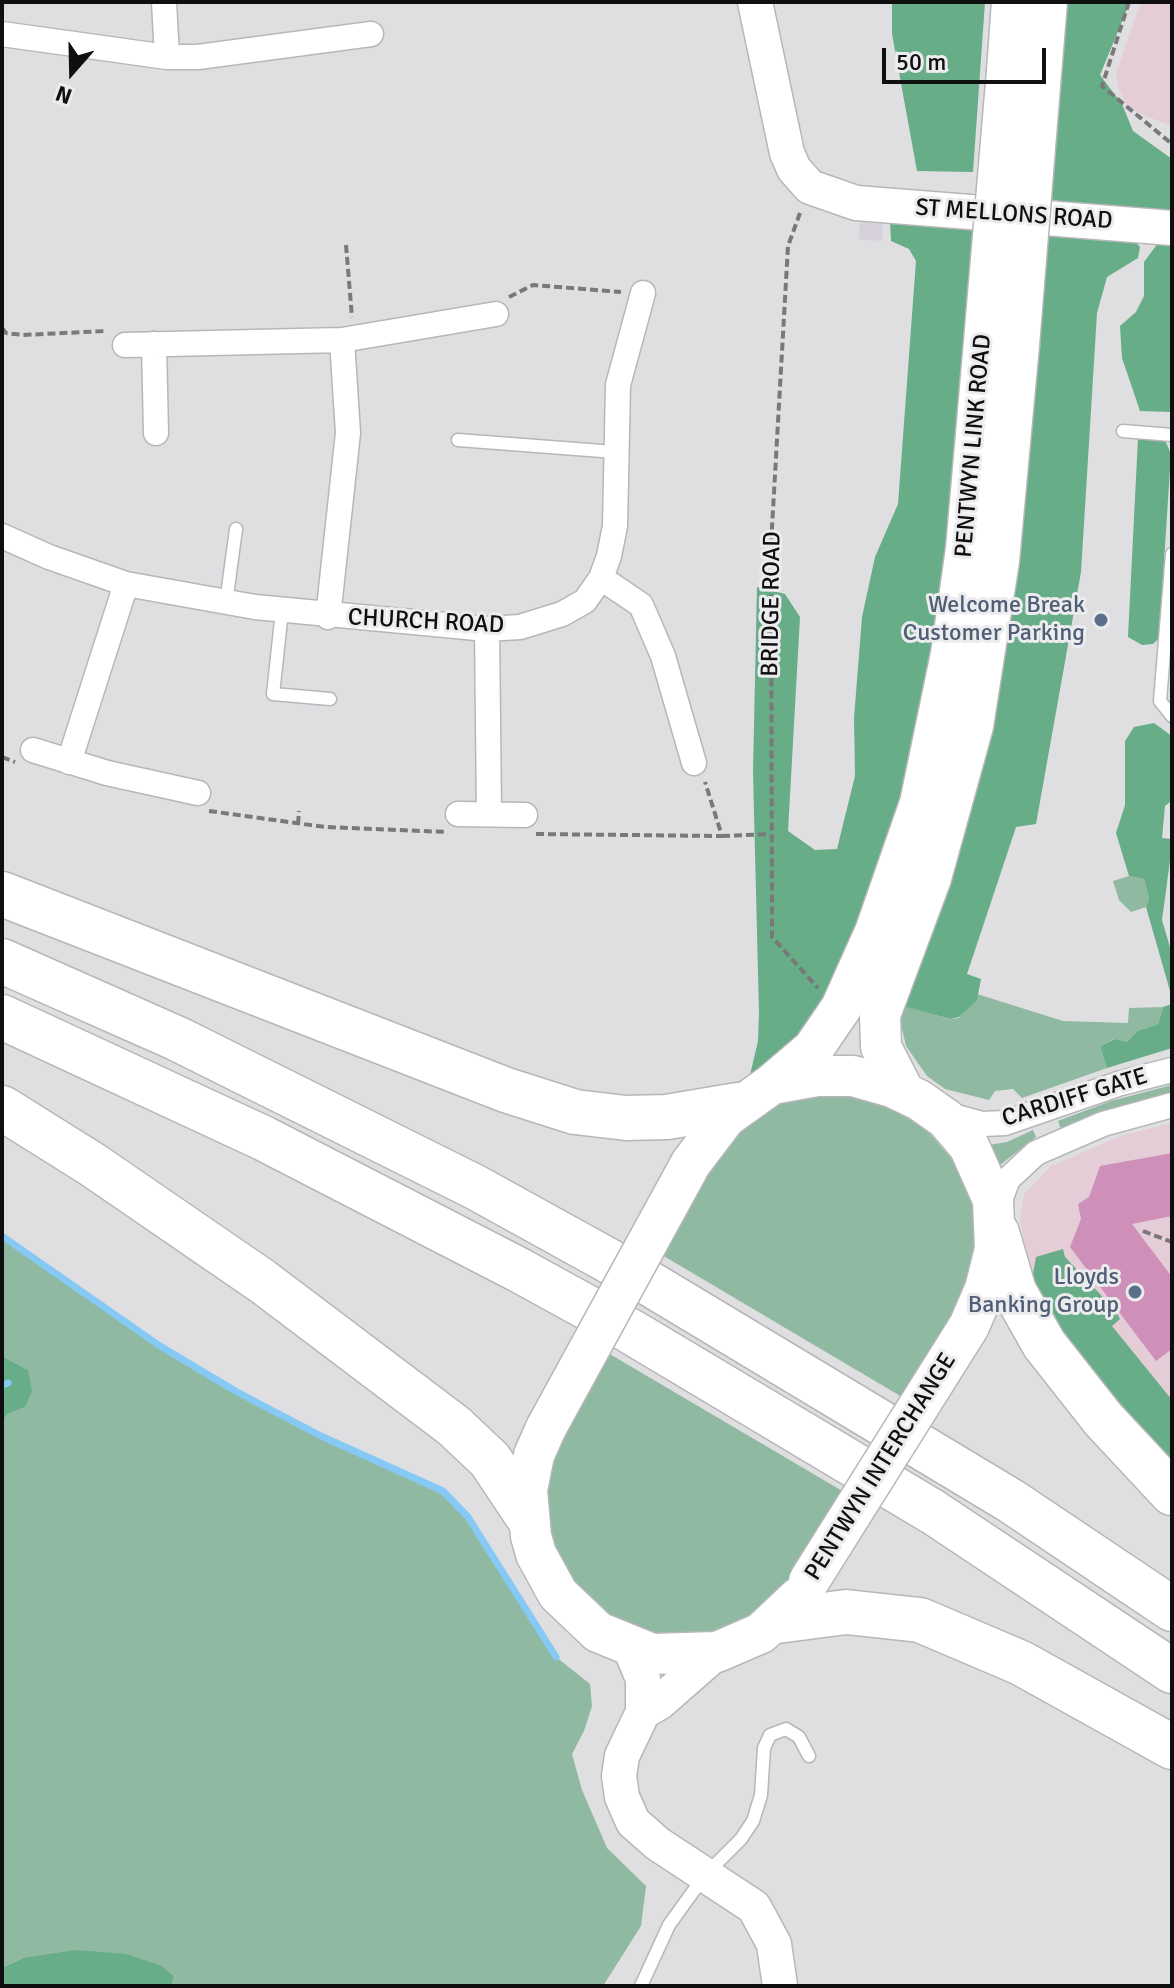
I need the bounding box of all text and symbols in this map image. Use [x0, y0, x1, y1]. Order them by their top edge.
north arrow [32, 32, 112, 112]
scale bar [886, 32, 1050, 82]
text: 50 m [896, 47, 946, 77]
text: N [52, 80, 75, 110]
street label: ST MELLONS ROAD [915, 194, 1113, 236]
street label: PENTWYN LINK ROAD [950, 333, 998, 559]
street label: BRIDGE ROAD [756, 531, 788, 677]
place label: Welcome Break Customer Parking [903, 592, 1085, 648]
street label: CHURCH ROAD [347, 604, 505, 640]
marker: Welcome Break Customer Parking [1092, 611, 1110, 629]
street label: CARDIFF GATE [999, 1062, 1151, 1134]
place label: Lloyds Banking Group [968, 1264, 1119, 1320]
marker: Lloyds Banking Group [1126, 1283, 1144, 1301]
street label: PENTWYN INTERCHANGE [799, 1348, 963, 1586]

